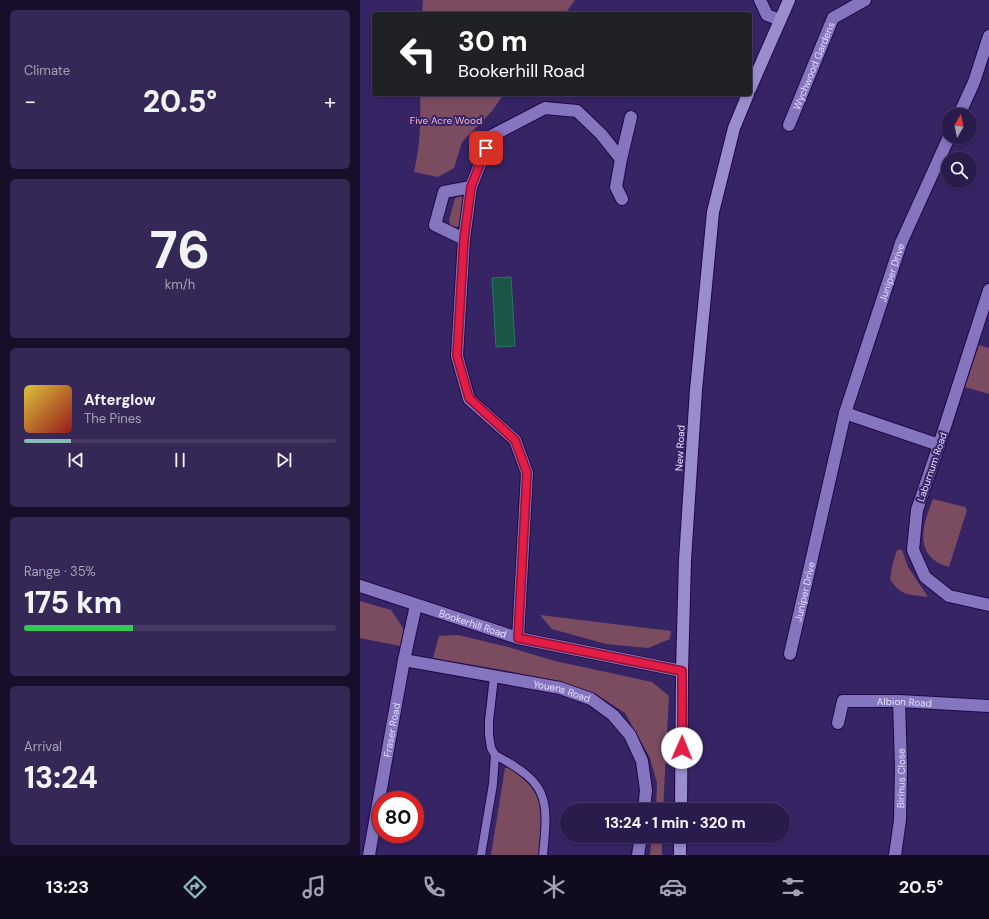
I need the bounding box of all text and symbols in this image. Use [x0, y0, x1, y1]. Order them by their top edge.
street label: Wychwood Gardens [789, 20, 837, 112]
text: 30 m [458, 23, 528, 60]
icon: left [392, 28, 444, 80]
text: Bookerhill Road [458, 59, 585, 83]
text: Climate [24, 62, 70, 79]
text: 20.5° [143, 82, 217, 121]
text: − [24, 87, 36, 116]
text: + [324, 87, 336, 116]
north arrow [941, 108, 977, 144]
map controls [941, 108, 977, 188]
park label: Five Acre Wood [410, 114, 482, 127]
pin [469, 131, 503, 165]
icon: arrive [475, 137, 497, 159]
button: search [941, 152, 977, 188]
text: 76 [150, 216, 210, 284]
street label: Juniper Drive [876, 241, 907, 303]
text: km/h [165, 276, 195, 293]
text: Afterglow [84, 390, 156, 410]
text: The Pines [84, 410, 142, 427]
street label: New Road [672, 425, 688, 471]
street label: Laburnum Road [914, 430, 950, 504]
icon: previous [65, 449, 87, 471]
icon: pause [169, 449, 191, 471]
icon: next [273, 449, 295, 471]
street label: Juniper Drive [791, 560, 817, 623]
text: Range · 35% [24, 563, 96, 580]
text: 175 km [24, 583, 122, 622]
street label: Bookerhill Road [437, 606, 509, 640]
street label: Youens Road [532, 677, 592, 705]
street label: Albion Road [877, 695, 932, 709]
street label: Fraser Road [380, 702, 403, 758]
position arrow [661, 727, 703, 769]
text: Arrival [24, 738, 62, 755]
street label: Birinus Close [894, 748, 908, 808]
text: 13:24 [24, 758, 98, 797]
speed limit sign: 80 [372, 791, 424, 843]
text: 13:24 · 1 min · 320 m [604, 813, 746, 833]
icon: directions [181, 873, 209, 901]
icon: music [300, 873, 328, 901]
icon: phone [420, 873, 448, 901]
icon: climate [540, 873, 568, 901]
icon: car [659, 873, 687, 901]
icon: filters [779, 873, 807, 901]
text: 13:23 [46, 875, 89, 899]
text: 20.5° [899, 875, 943, 899]

